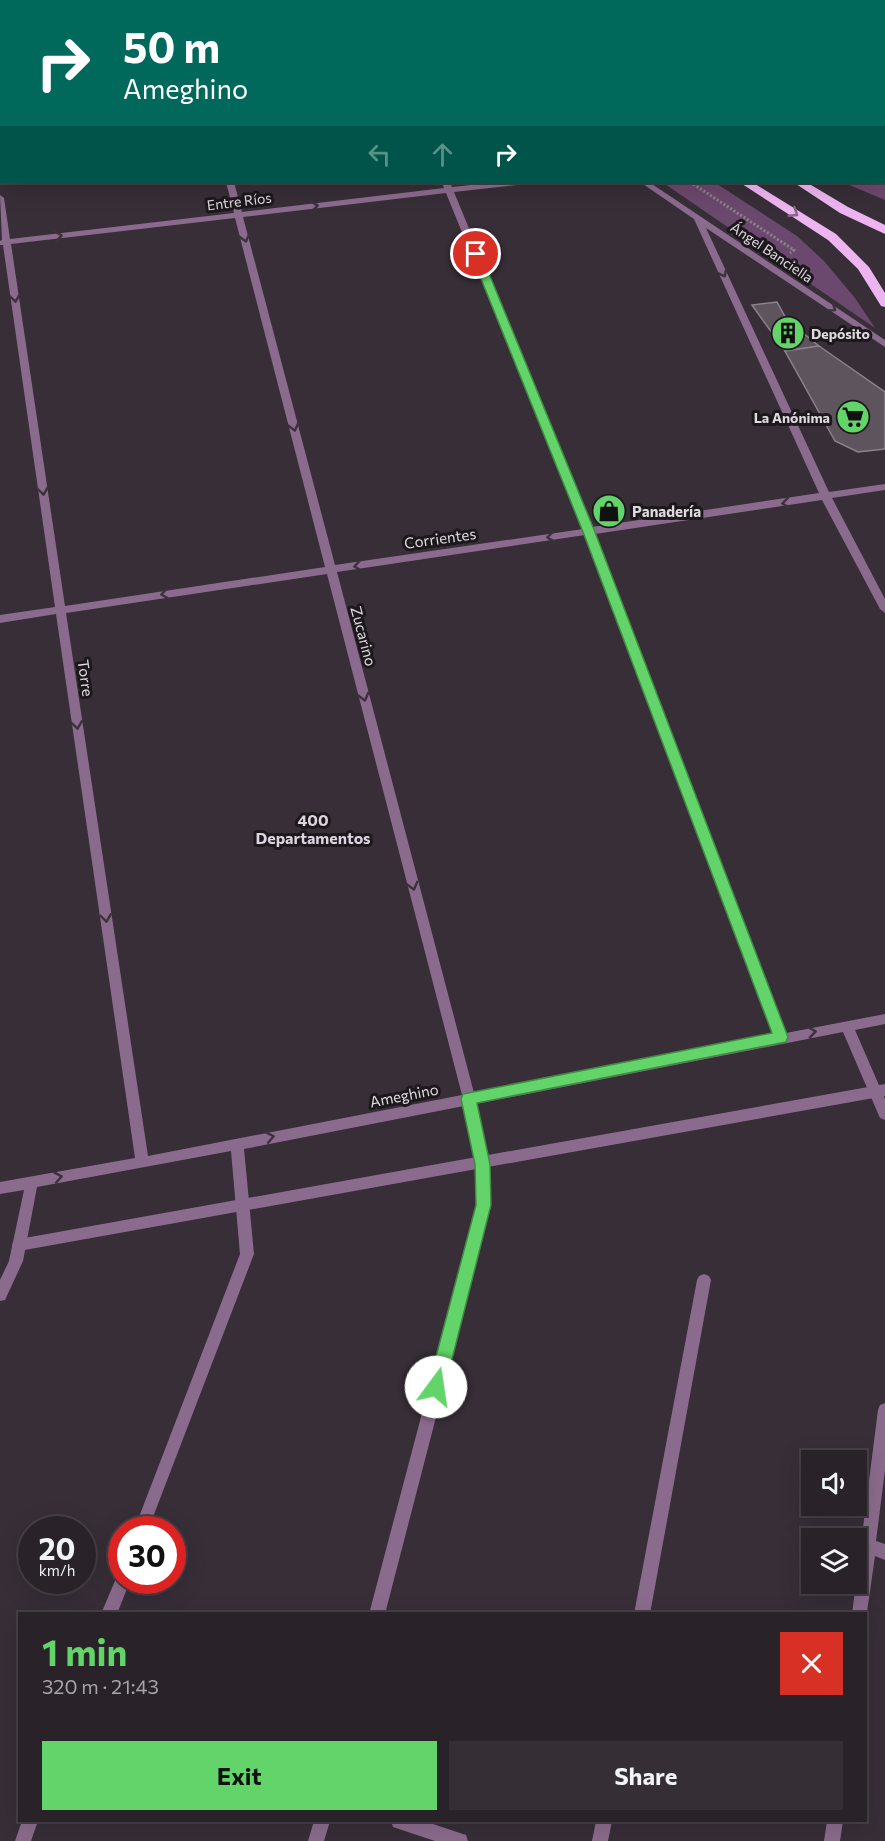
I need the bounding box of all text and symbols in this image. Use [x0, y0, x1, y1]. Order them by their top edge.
text: 50 m [123, 20, 220, 72]
icon: right [24, 24, 102, 102]
text: Ameghino [123, 72, 248, 105]
icon: left [363, 138, 396, 171]
icon: ahead [426, 138, 459, 171]
icon: right [489, 138, 522, 171]
street label: Entre Ríos [206, 189, 272, 213]
one-way arrow [310, 200, 319, 213]
one-way arrow [787, 206, 798, 217]
street label: Ángel Banciella [728, 218, 816, 286]
pin [450, 228, 501, 279]
one-way arrow [53, 231, 63, 243]
one-way arrow [237, 233, 250, 243]
icon: arrive [459, 237, 492, 270]
one-way arrow [715, 266, 727, 277]
one-way arrow [8, 293, 20, 302]
one-way arrow [825, 301, 836, 312]
building icon: Depósito [770, 315, 806, 351]
place label: Depósito [811, 325, 870, 342]
supermarket icon: La Anónima [835, 399, 871, 435]
place label: La Anónima [754, 409, 830, 426]
one-way arrow [286, 422, 299, 432]
one-way arrow [36, 486, 48, 495]
shop icon: Panadería [591, 493, 627, 529]
one-way arrow [781, 496, 790, 508]
place label: Panadería [632, 502, 701, 520]
street label: Corrientes [403, 524, 477, 552]
one-way arrow [547, 531, 556, 543]
one-way arrow [354, 559, 363, 571]
one-way arrow [161, 587, 171, 600]
street label: Zucarino [347, 604, 381, 668]
street label: Torre [75, 658, 98, 698]
one-way arrow [357, 691, 369, 702]
one-way arrow [71, 721, 83, 730]
district label: 400 Departamentos [255, 810, 371, 847]
one-way arrow [406, 880, 418, 890]
one-way arrow [99, 913, 112, 923]
one-way arrow [807, 1027, 816, 1039]
street label: Ameghino [368, 1080, 440, 1110]
one-way arrow [265, 1131, 275, 1144]
one-way arrow [52, 1171, 62, 1184]
position arrow [404, 1355, 468, 1419]
map controls [801, 1450, 867, 1594]
button: sound [801, 1450, 867, 1516]
speed limit sign: 30 [108, 1516, 186, 1594]
button: layers [801, 1528, 867, 1594]
text: 20 [39, 1529, 75, 1566]
text: km/h [39, 1561, 75, 1579]
text: 1 min [42, 1629, 127, 1673]
button: close [780, 1632, 843, 1695]
text: 320 m · 21:43 [42, 1674, 159, 1698]
button: Exit [42, 1741, 437, 1810]
button: Share [449, 1741, 843, 1810]

